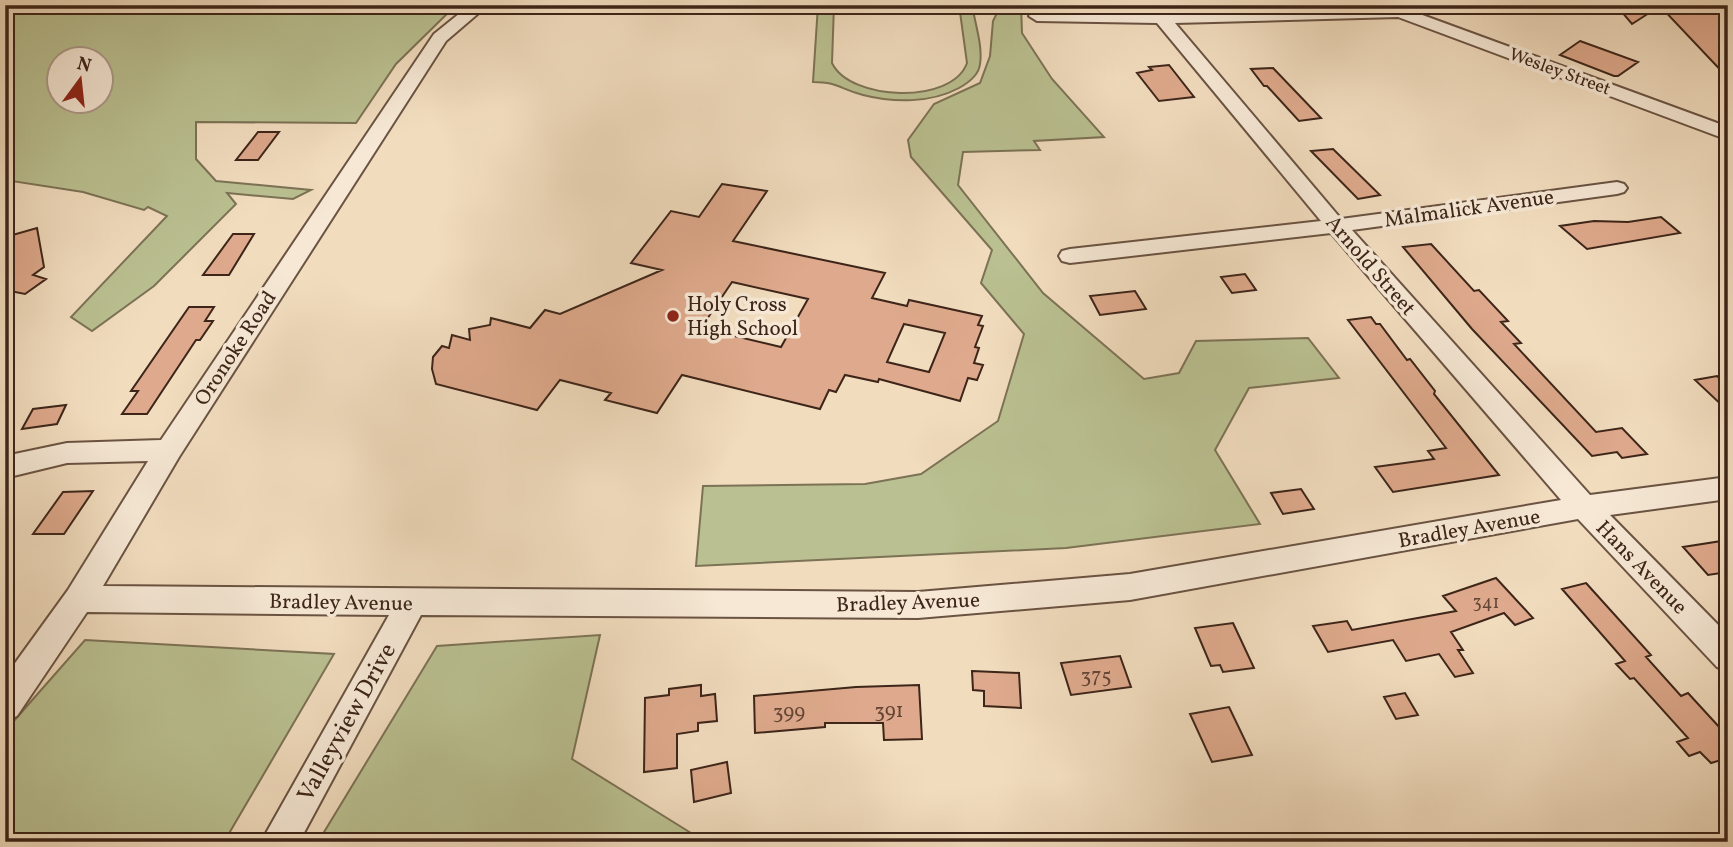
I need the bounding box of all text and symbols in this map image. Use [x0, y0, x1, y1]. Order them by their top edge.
street label: Wesley Street [1505, 42, 1614, 102]
north arrow [46, 46, 116, 116]
text: N [74, 51, 94, 80]
street label: Malmalick Avenue [1382, 183, 1556, 236]
street label: Arnold Street [1318, 210, 1422, 322]
street label: Oronoke Road [188, 286, 284, 412]
place label: Holy Cross High School [687, 291, 798, 344]
marker: Holy Cross High School [665, 308, 681, 324]
street label: Bradley Avenue [1396, 503, 1543, 556]
street label: Hans Avenue [1589, 515, 1693, 622]
street label: Bradley Avenue [836, 586, 980, 621]
street label: Bradley Avenue [269, 588, 413, 619]
house number: 341 [1473, 591, 1499, 616]
street label: Valleyview Drive [290, 637, 406, 809]
house number: 375 [1080, 662, 1112, 691]
house number: 391 [874, 697, 904, 726]
house number: 399 [773, 698, 805, 727]

